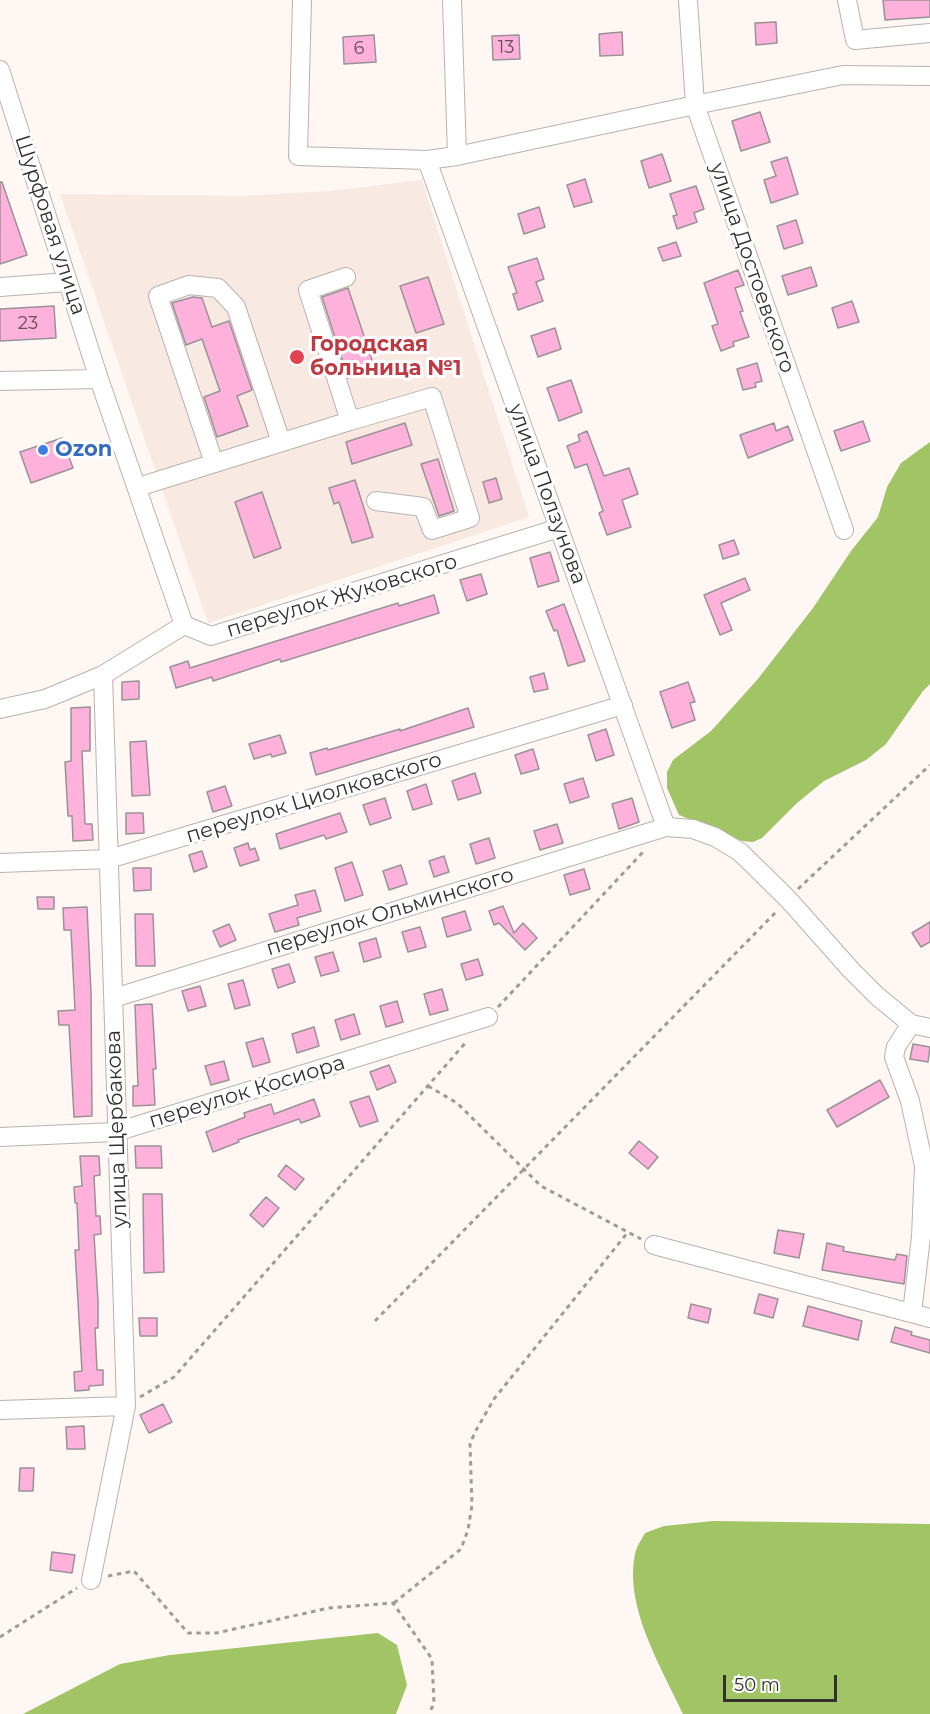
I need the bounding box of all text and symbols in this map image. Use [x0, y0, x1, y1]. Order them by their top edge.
house number: 13 [498, 37, 514, 59]
house number: 6 [354, 38, 364, 60]
street label: Шурфовая улица [9, 132, 91, 318]
street label: улица Достоевского [704, 160, 800, 376]
house number: 23 [18, 313, 38, 335]
place label: Городская больница №1 [310, 332, 462, 382]
marker: Городская больница №1 [288, 348, 306, 366]
street label: улица Ползунова [503, 400, 591, 588]
place label: Ozon [55, 437, 112, 463]
marker: Ozon [36, 443, 50, 457]
street label: переулок Жуковского [224, 549, 460, 643]
street label: переулок Циолковского [183, 747, 445, 849]
street label: переулок Ольминского [263, 862, 517, 962]
street label: улица Щербакова [101, 1030, 133, 1228]
street label: переулок Косиора [146, 1050, 348, 1134]
scale bar [726, 1663, 840, 1701]
text: 50 m [734, 1674, 780, 1696]

